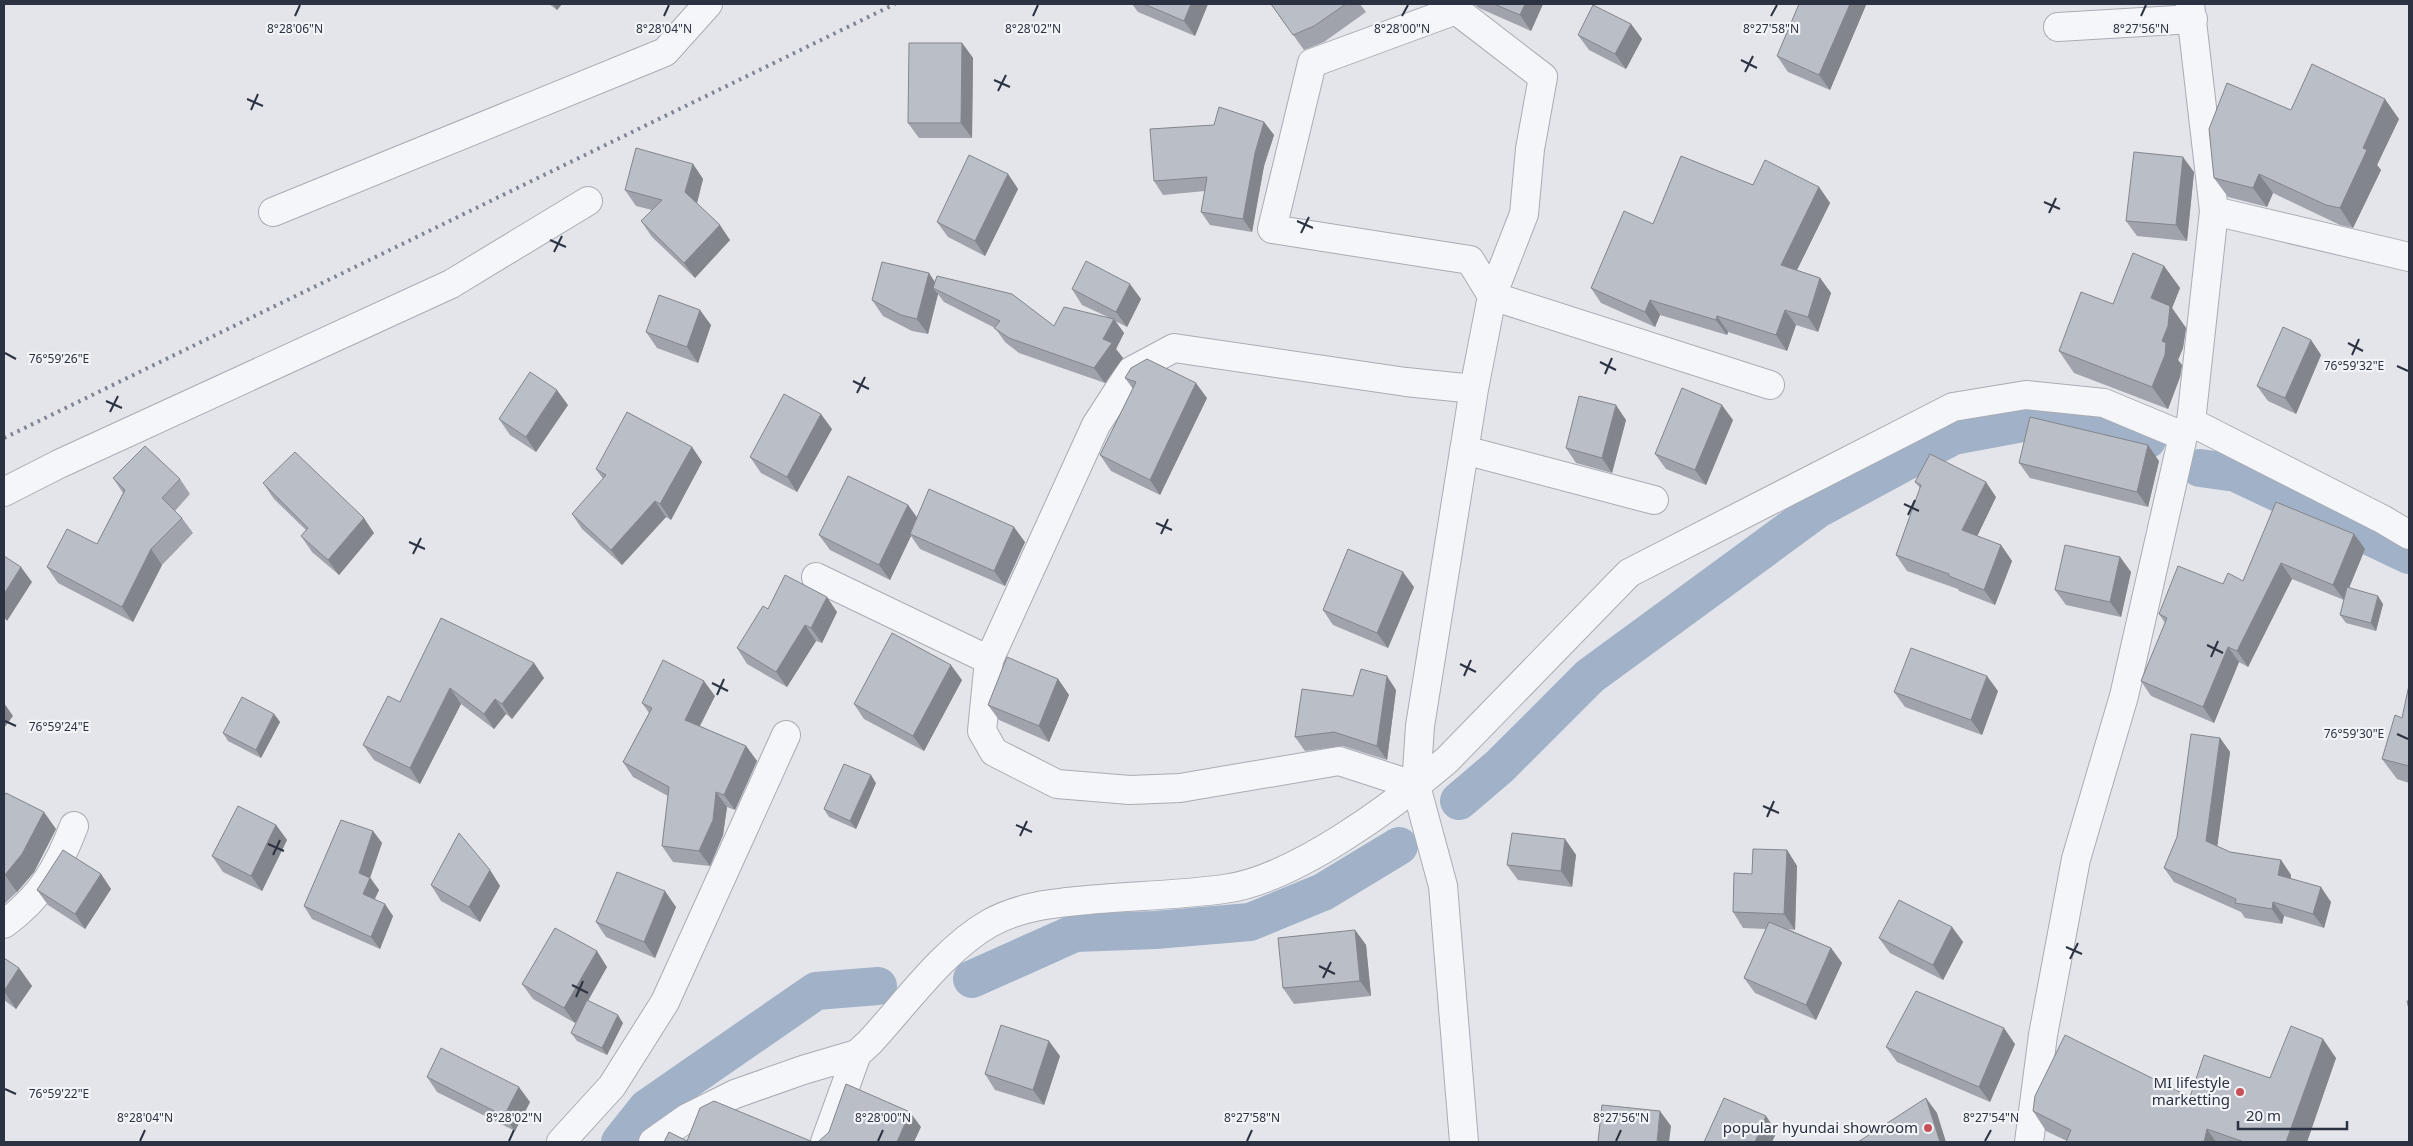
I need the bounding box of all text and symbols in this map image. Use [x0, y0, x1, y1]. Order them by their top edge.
text: 8°28'06"N [267, 20, 323, 37]
text: 8°28'04"N [636, 20, 692, 37]
text: 8°28'02"N [1005, 20, 1061, 37]
text: 8°28'00"N [1374, 20, 1430, 37]
text: 8°27'58"N [1743, 20, 1799, 37]
text: 8°27'56"N [2113, 20, 2169, 37]
text: 76°59'26"E [29, 350, 89, 367]
text: 76°59'32"E [2324, 357, 2384, 374]
text: 76°59'24"E [29, 718, 89, 735]
text: 76°59'30"E [2324, 725, 2384, 742]
place label: MI lifestyle marketting [2152, 1072, 2230, 1109]
text: 76°59'22"E [29, 1085, 89, 1102]
marker: MI lifestyle marketting [2234, 1086, 2246, 1098]
scale bar [2238, 1098, 2347, 1130]
text: 20 m [2246, 1105, 2281, 1125]
text: 8°28'04"N [117, 1109, 173, 1126]
text: 8°28'02"N [486, 1109, 542, 1126]
text: 8°28'00"N [855, 1109, 911, 1126]
text: 8°27'58"N [1224, 1109, 1280, 1126]
text: 8°27'56"N [1593, 1109, 1649, 1126]
text: 8°27'54"N [1963, 1109, 2019, 1126]
place label: popular hyundai showroom [1723, 1117, 1918, 1137]
marker: popular hyundai showroom [1922, 1122, 1934, 1134]

